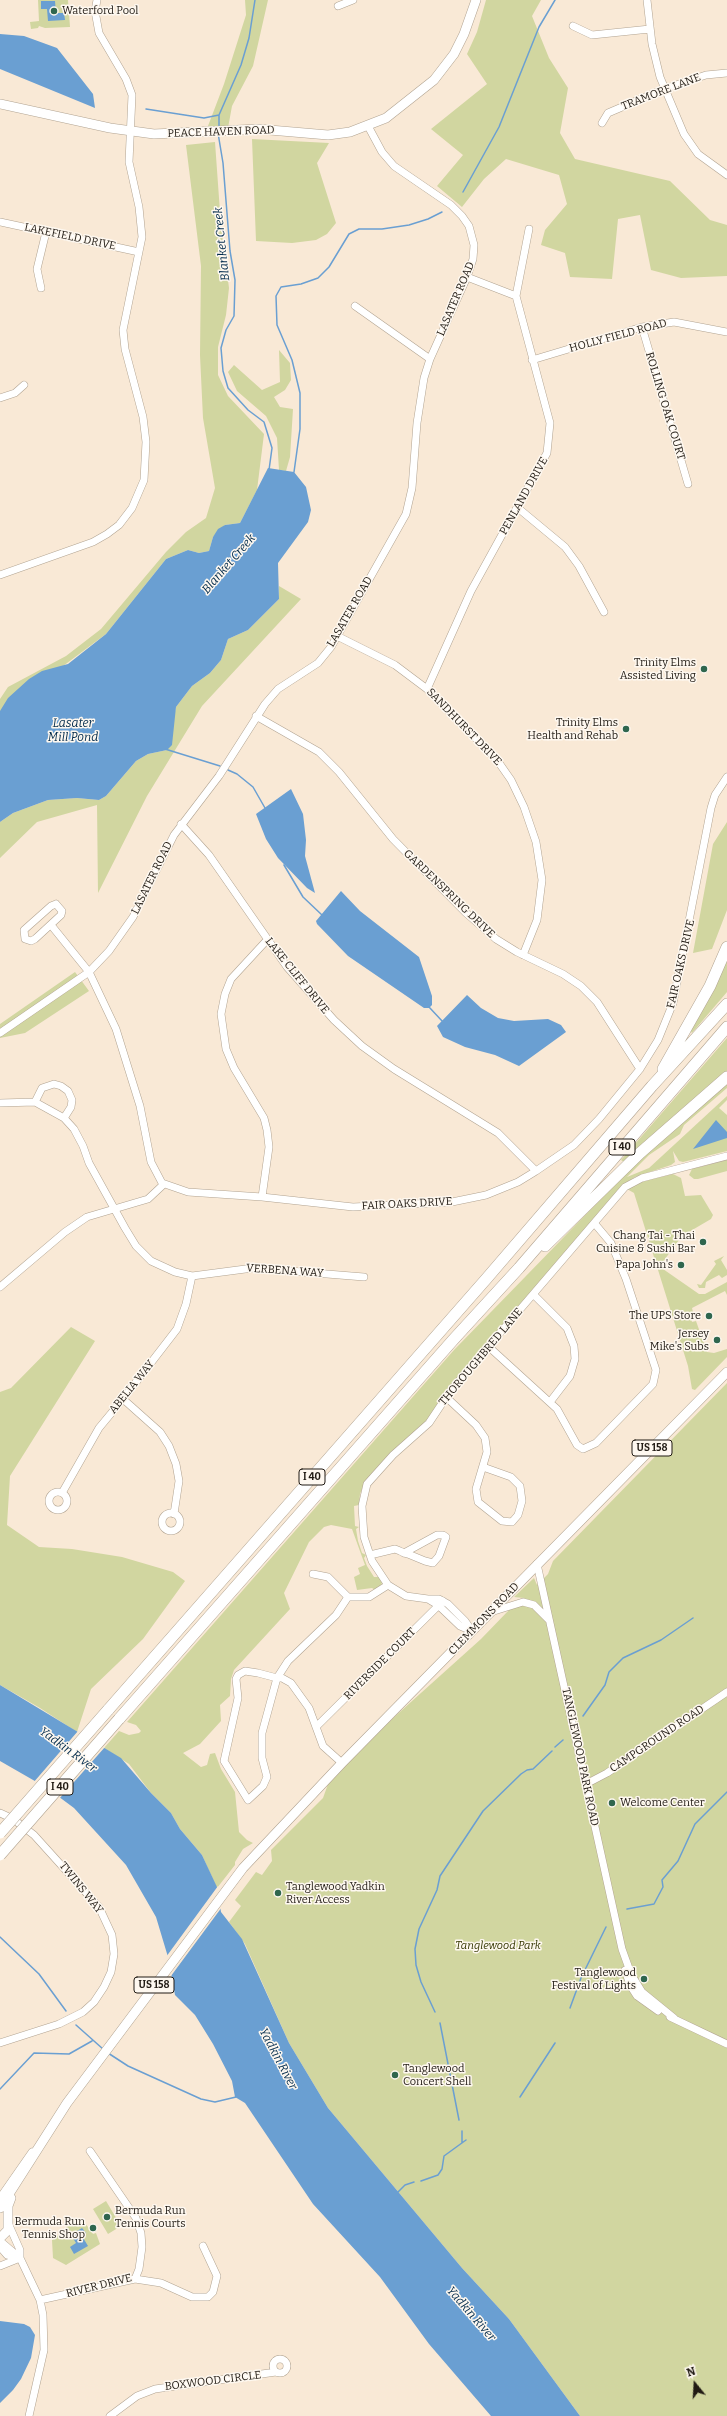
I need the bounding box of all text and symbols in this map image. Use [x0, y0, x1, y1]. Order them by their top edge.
place label: Waterford Pool [62, 4, 138, 18]
marker: Waterford Pool [49, 6, 59, 16]
street label: TRAMORE LANE [619, 71, 703, 113]
street label: PEACE HAVEN ROAD [167, 124, 275, 140]
water label: Blanket Creek [211, 206, 233, 282]
street label: LAKEFIELD DRIVE [23, 221, 117, 253]
street label: LASATER ROAD [434, 260, 478, 338]
street label: HOLLY FIELD ROAD [568, 317, 668, 355]
street label: ROLLING OAK COURT [642, 350, 688, 462]
street label: PENLAND DRIVE [497, 455, 551, 537]
water label: Blanket Creek [199, 531, 259, 597]
street label: LASATER ROAD [324, 574, 376, 650]
place label: Trinity Elms Assisted Living [620, 656, 696, 682]
marker: Trinity Elms Assisted Living [699, 664, 709, 674]
street label: SANDHURST DRIVE [424, 686, 504, 768]
place label: Trinity Elms Health and Rehab [527, 716, 618, 742]
water label: Lasater Mill Pond [48, 717, 98, 745]
marker: Trinity Elms Health and Rehab [621, 724, 631, 734]
street label: LASATER ROAD [129, 839, 175, 917]
street label: GARDENSPRING DRIVE [401, 847, 497, 941]
street label: FAIR OAKS DRIVE [664, 918, 698, 1010]
street label: LAKE CLIFF DRIVE [262, 935, 332, 1017]
road number: I 40 [609, 1139, 635, 1155]
street label: FAIR OAKS DRIVE [361, 1195, 453, 1213]
place label: Chang Tai - Thai Cuisine & Sushi Bar [596, 1229, 695, 1255]
marker: Chang Tai - Thai Cuisine & Sushi Bar [698, 1237, 708, 1247]
place label: Papa John's [616, 1258, 673, 1272]
marker: Papa John's [676, 1260, 686, 1270]
street label: VERBENA WAY [246, 1262, 324, 1280]
street label: THOROUGHBRED LANE [436, 1305, 526, 1409]
place label: The UPS Store [629, 1309, 701, 1323]
marker: The UPS Store [704, 1311, 714, 1321]
place label: Jersey Mike's Subs [650, 1327, 709, 1353]
marker: Jersey Mike's Subs [712, 1335, 722, 1345]
street label: ABELIA WAY [106, 1358, 158, 1416]
road number: US 158 [632, 1440, 672, 1456]
road number: I 40 [299, 1469, 325, 1485]
street label: CLEMMONS ROAD [446, 1580, 522, 1658]
street label: RIVERSIDE COURT [341, 1625, 419, 1703]
street label: TANGLEWOOD PARK ROAD [559, 1687, 601, 1827]
street label: CAMPGROUND ROAD [607, 1702, 707, 1776]
water label: Yadkin River [37, 1724, 99, 1776]
road number: I 40 [47, 1779, 73, 1795]
place label: Welcome Center [620, 1796, 705, 1810]
marker: Welcome Center [607, 1798, 617, 1808]
street label: TWINS WAY [56, 1860, 106, 1916]
place label: Tanglewood Yadkin River Access [286, 1880, 385, 1906]
marker: Tanglewood Yadkin River Access [273, 1888, 283, 1898]
park label: Tanglewood Park [455, 1939, 541, 1953]
place label: Tanglewood Festival of Lights [552, 1966, 636, 1992]
marker: Tanglewood Festival of Lights [639, 1974, 649, 1984]
road number: US 158 [134, 1977, 174, 1993]
water label: Yadkin River [256, 2026, 300, 2092]
place label: Tanglewood Concert Shell [403, 2062, 471, 2088]
marker: Tanglewood Concert Shell [390, 2070, 400, 2080]
place label: Bermuda Run Tennis Courts [115, 2204, 185, 2230]
marker: Bermuda Run Tennis Courts [102, 2212, 112, 2222]
place label: Bermuda Run Tennis Shop [15, 2215, 85, 2241]
marker: Bermuda Run Tennis Shop [88, 2223, 98, 2233]
street label: RIVER DRIVE [65, 2271, 133, 2301]
water label: Yadkin River [443, 2284, 499, 2344]
north arrow [675, 2364, 715, 2404]
text: N [685, 2365, 697, 2380]
street label: BOXWOOD CIRCLE [164, 2369, 262, 2393]

